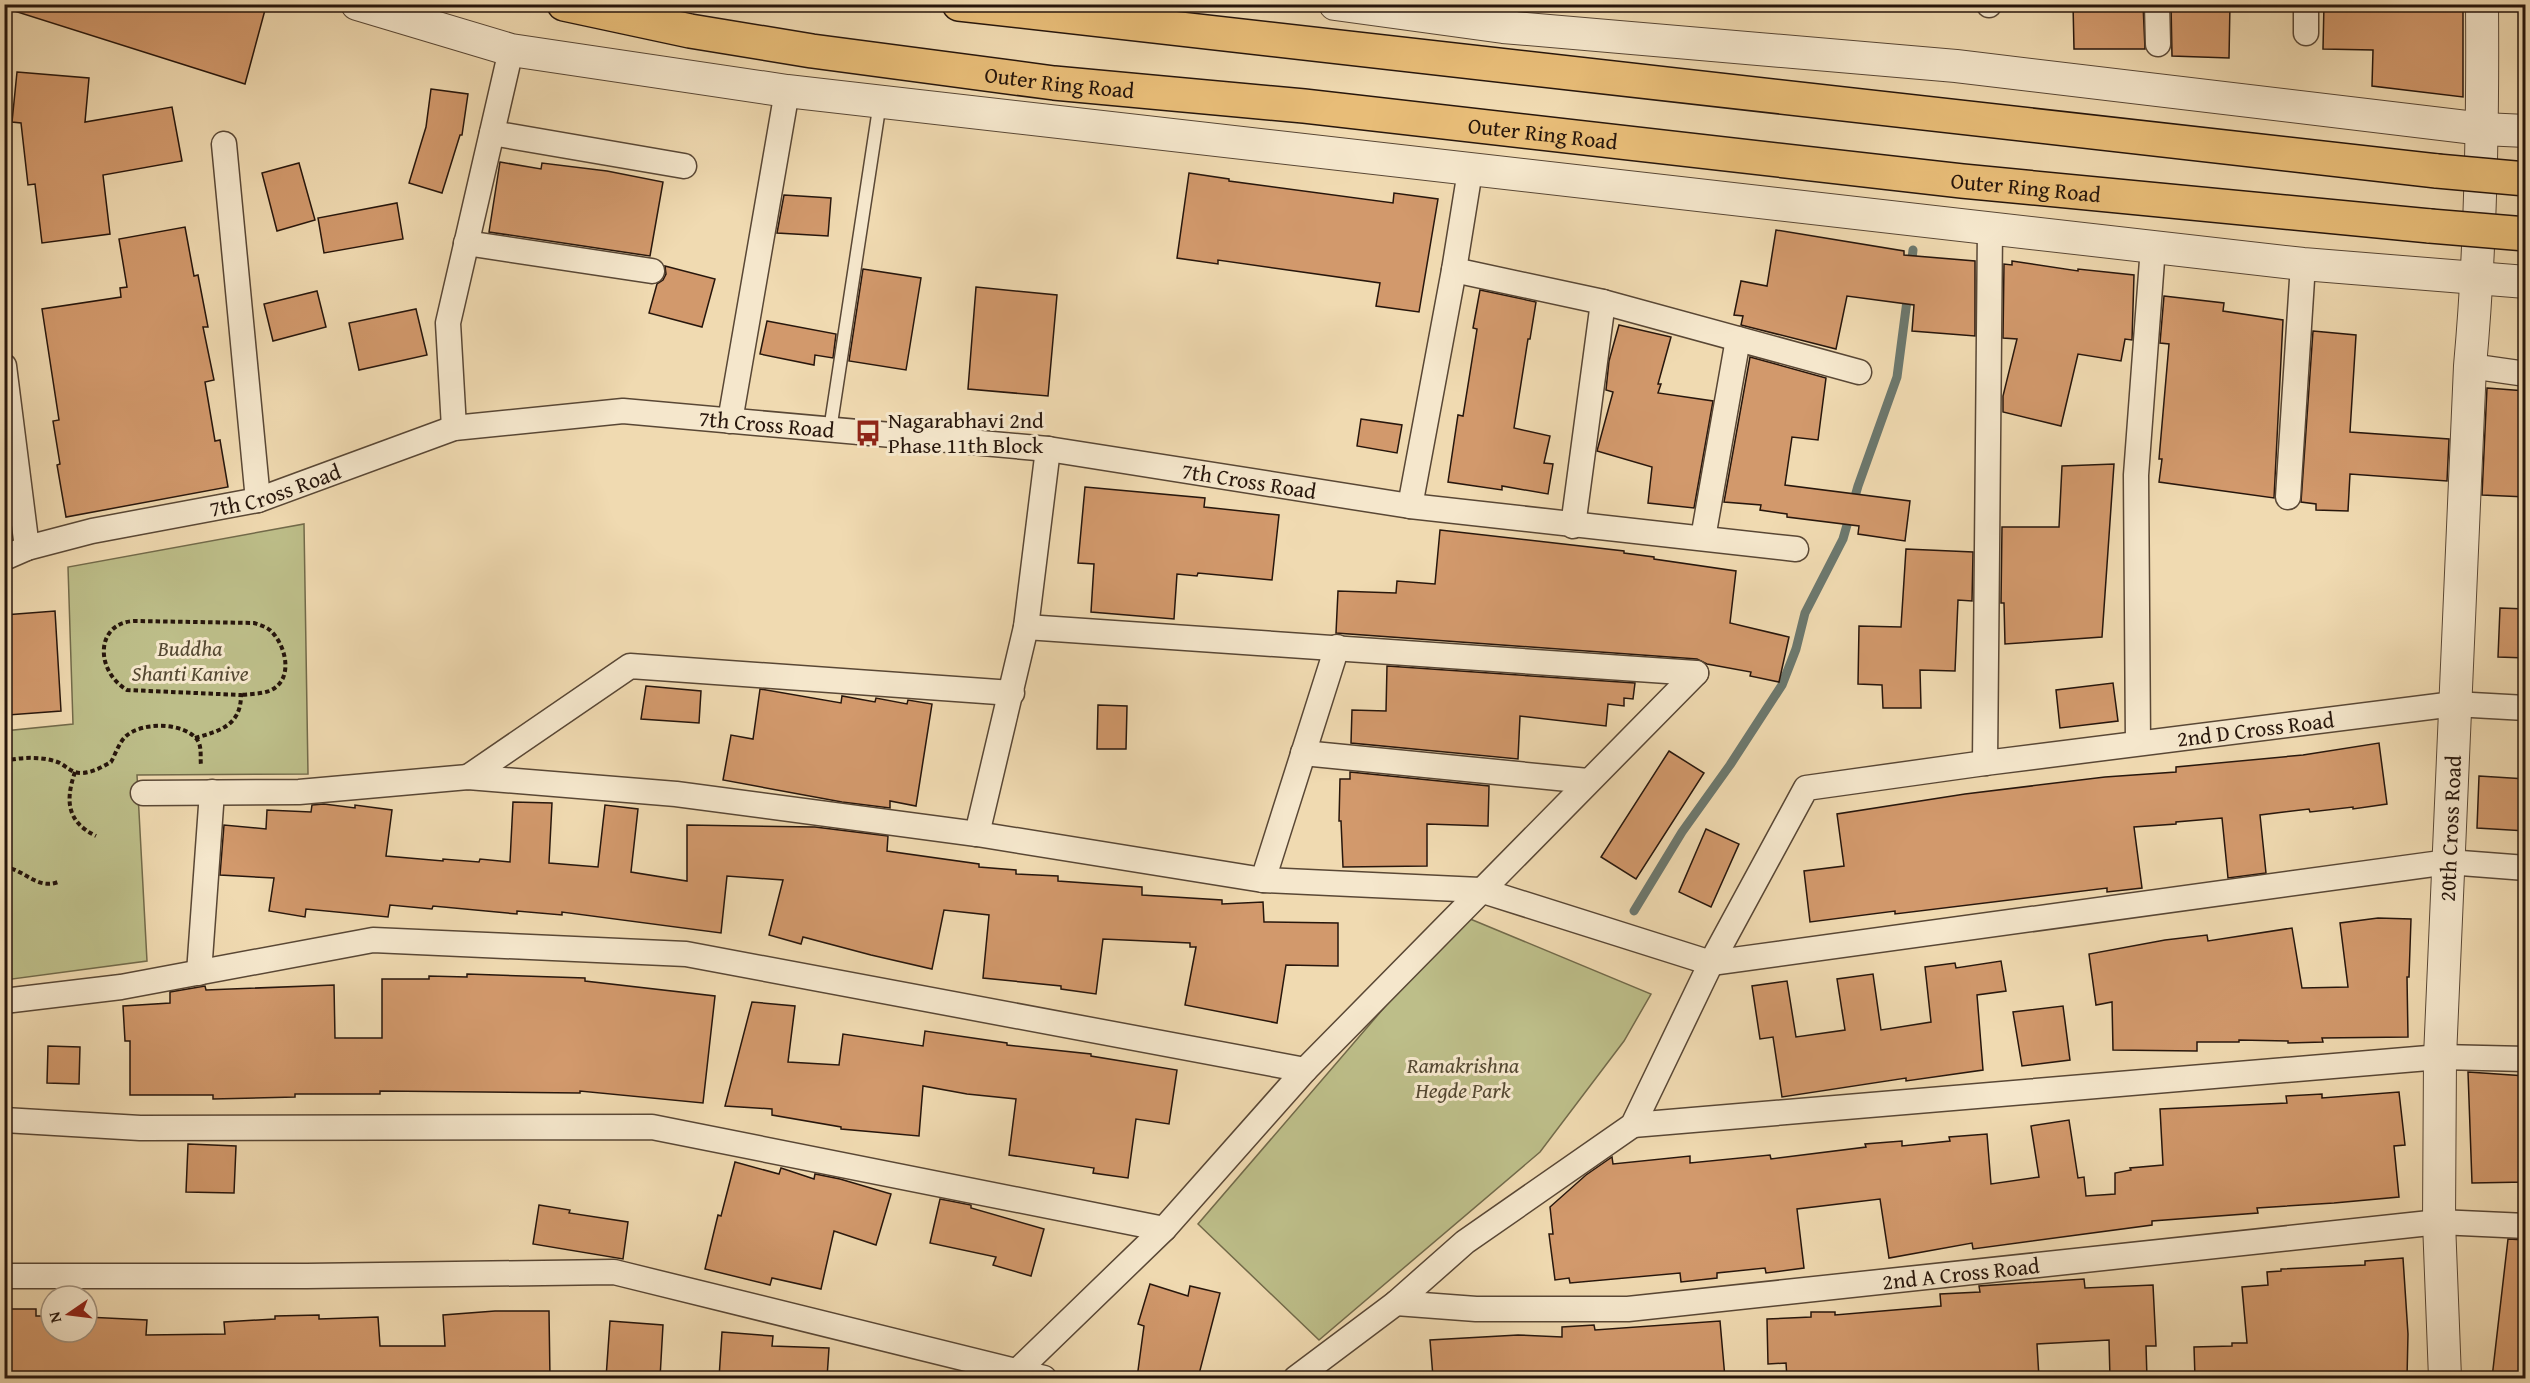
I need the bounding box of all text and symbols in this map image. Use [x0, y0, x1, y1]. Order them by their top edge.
street label: Outer Ring Road [983, 58, 1136, 106]
street label: Outer Ring Road [1466, 109, 1620, 158]
street label: Outer Ring Road [1949, 164, 2102, 210]
street label: 7th Cross Road [698, 402, 836, 446]
place label: Nagarabhavi 2nd Phase 11th Block [888, 404, 1044, 461]
bus stop icon: Nagarabhavi 2nd Phase 11th Block [853, 418, 883, 448]
street label: 7th Cross Road [1179, 454, 1319, 507]
street label: 7th Cross Road [207, 455, 345, 525]
park label: Buddha Shanti Kanive [131, 632, 249, 689]
street label: 2nd D Cross Road [2175, 703, 2336, 755]
street label: 20th Cross Road [2431, 754, 2469, 902]
park label: Ramakrishna Hegde Park [1406, 1049, 1519, 1106]
street label: 2nd A Cross Road [1881, 1249, 2041, 1298]
north arrow [39, 1284, 99, 1344]
text: N [41, 1309, 67, 1326]

